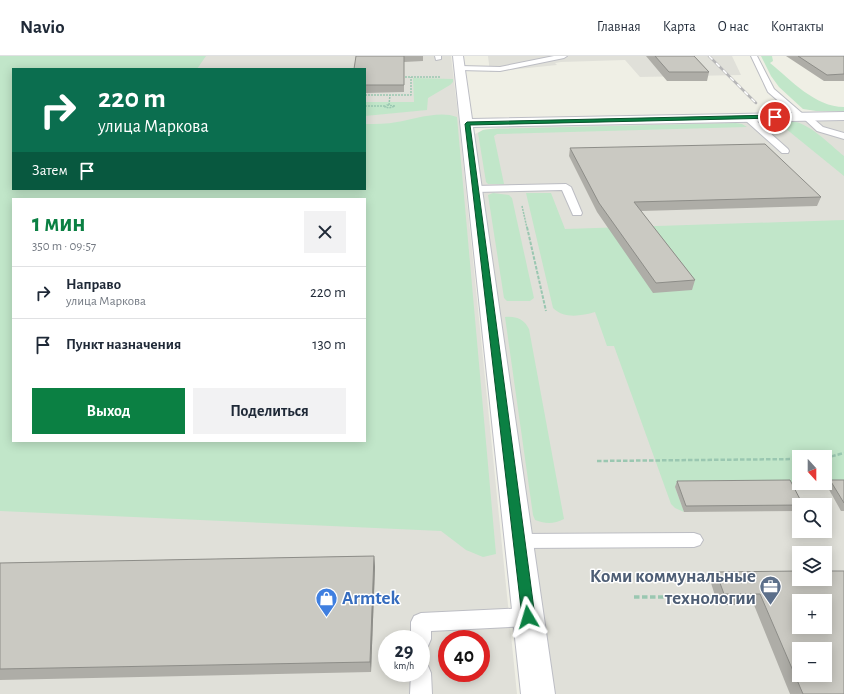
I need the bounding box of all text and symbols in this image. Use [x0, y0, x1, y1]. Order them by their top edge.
text: Navio [20, 18, 65, 37]
text: Главная [597, 20, 641, 34]
text: Карта [663, 20, 696, 34]
text: О нас [718, 20, 749, 34]
text: Контакты [771, 20, 824, 34]
icon: right [32, 84, 84, 136]
text: 220 m [98, 85, 166, 113]
pin [758, 100, 792, 134]
icon: arrive [764, 106, 786, 128]
text: улица Маркова [98, 118, 209, 136]
icon: arrive [76, 160, 98, 182]
text: Затем [32, 163, 68, 178]
button: close [304, 211, 346, 253]
text: 1 мин [32, 212, 86, 236]
text: 350 m · 09:57 [32, 240, 96, 253]
text: Направо [66, 277, 121, 292]
icon: right [32, 282, 54, 304]
text: 220 m [310, 285, 346, 300]
text: улица Маркова [66, 295, 146, 308]
icon: arrive [32, 334, 54, 356]
text: Пункт назначения [66, 337, 181, 352]
text: 130 m [312, 337, 346, 352]
button: Выход [32, 388, 185, 434]
button: Поделиться [193, 388, 346, 434]
north arrow [792, 450, 832, 490]
map controls [792, 450, 832, 682]
button: search [792, 498, 832, 538]
button: layers [792, 546, 832, 586]
place label: Коми коммунальные технологии [590, 567, 756, 608]
office icon: Коми коммунальные технологии [758, 574, 784, 607]
shop icon: Armtek [313, 585, 339, 618]
place label: Armtek [342, 589, 400, 608]
button: + [792, 594, 832, 634]
position arrow [507, 596, 549, 638]
speed limit sign: 40 [438, 630, 490, 682]
text: 29 [394, 641, 414, 661]
button: − [792, 642, 832, 682]
text: km/h [394, 661, 414, 671]

